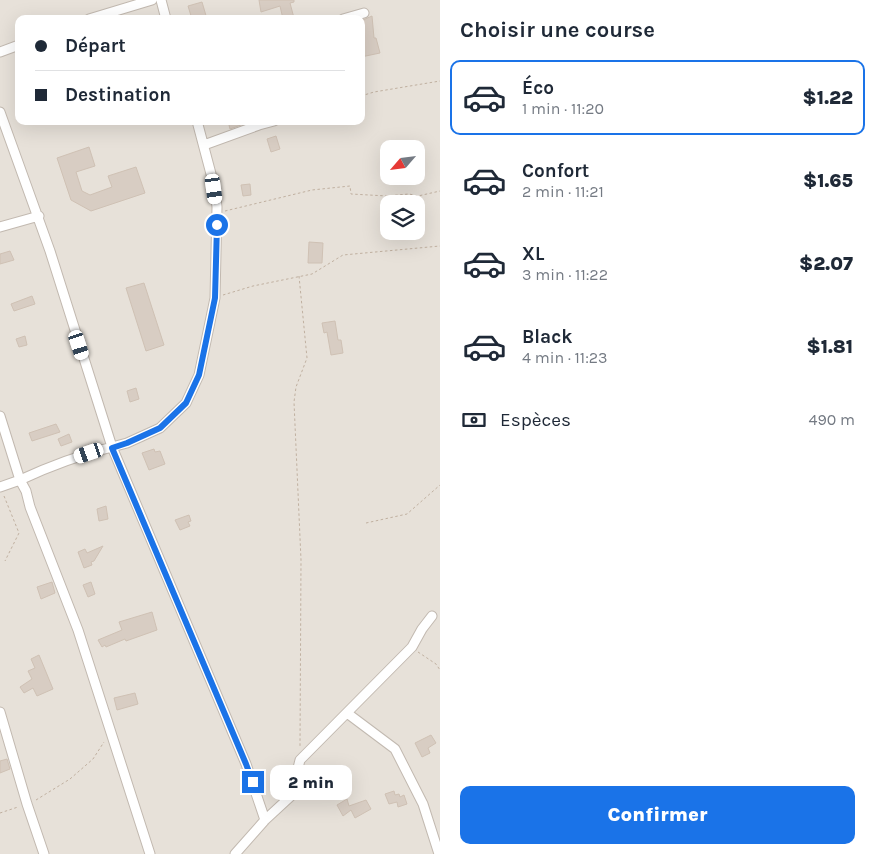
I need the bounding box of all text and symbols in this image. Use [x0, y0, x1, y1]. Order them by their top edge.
text: Choisir une course [460, 17, 655, 43]
text: Départ [65, 35, 126, 57]
icon: car [462, 75, 507, 120]
text: Éco [522, 77, 554, 99]
text: Destination [65, 84, 171, 106]
text: $1.22 [803, 87, 853, 109]
text: 1 min · 11:20 [522, 99, 604, 118]
north arrow [380, 140, 425, 185]
map controls [380, 140, 425, 240]
icon: car [462, 158, 507, 203]
text: Confort [522, 160, 589, 182]
text: $1.65 [803, 170, 853, 192]
car [204, 173, 223, 205]
text: 2 min · 11:21 [522, 182, 604, 201]
button: layers [380, 195, 425, 240]
route start [206, 214, 228, 236]
icon: car [462, 241, 507, 286]
text: XL [522, 243, 544, 265]
text: $2.07 [799, 253, 853, 275]
text: 3 min · 11:22 [522, 265, 608, 284]
icon: car [462, 324, 507, 369]
text: Black [522, 326, 573, 348]
car [67, 328, 90, 362]
text: $1.81 [806, 336, 853, 358]
text: 4 min · 11:23 [522, 348, 608, 367]
icon: cash [460, 406, 488, 434]
text: Espèces [500, 409, 571, 431]
text: 490 m [809, 410, 855, 429]
car [72, 441, 105, 465]
callout: 2 min [270, 764, 353, 800]
route end [242, 771, 264, 793]
text: 2 min [288, 773, 334, 792]
button: Confirmer [460, 786, 855, 844]

